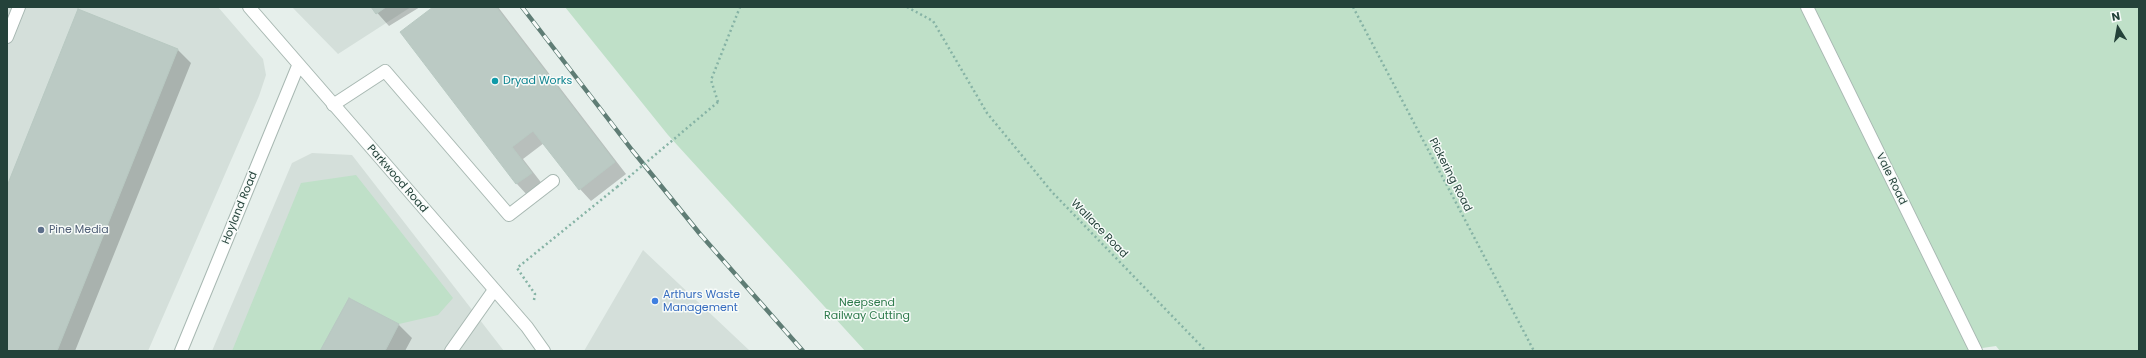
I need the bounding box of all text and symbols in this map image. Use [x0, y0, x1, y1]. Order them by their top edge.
north arrow [2098, 8, 2138, 48]
text: N [2110, 8, 2121, 25]
place label: Dryad Works [503, 74, 572, 88]
marker: Dryad Works [490, 76, 500, 86]
street label: Pickering Road [1426, 136, 1474, 214]
street label: Parkwood Road [364, 142, 430, 216]
street label: Vale Road [1873, 151, 1909, 207]
street label: Hoyland Road [219, 170, 261, 246]
street label: Wallace Road [1068, 197, 1130, 261]
place label: Pine Media [49, 223, 109, 237]
marker: Pine Media [36, 225, 46, 235]
place label: Arthurs Waste Management [663, 288, 740, 314]
marker: Arthurs Waste Management [650, 296, 660, 306]
park label: Neepsend Railway Cutting [824, 296, 910, 322]

